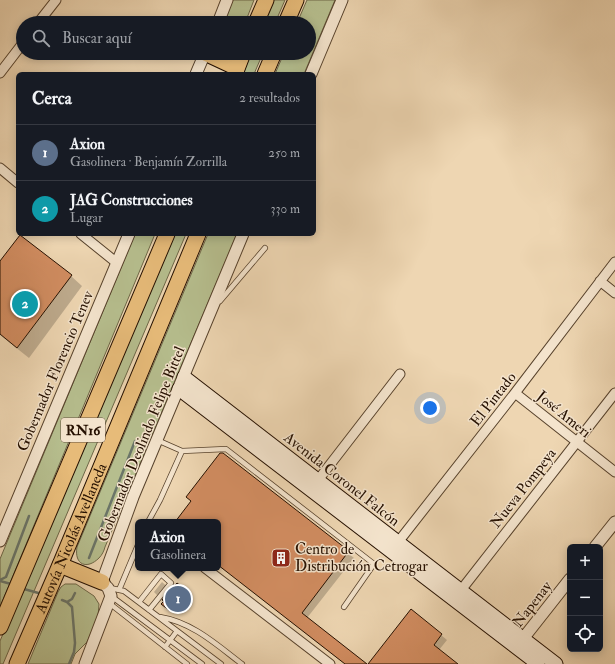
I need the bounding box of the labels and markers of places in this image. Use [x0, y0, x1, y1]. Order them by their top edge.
pin: 2 [12, 289, 38, 319]
place label: Centro de Distribución Cetrogar [295, 540, 428, 576]
building icon: Centro de Distribución Cetrogar [270, 547, 292, 569]
pin: 1 [165, 584, 191, 614]

